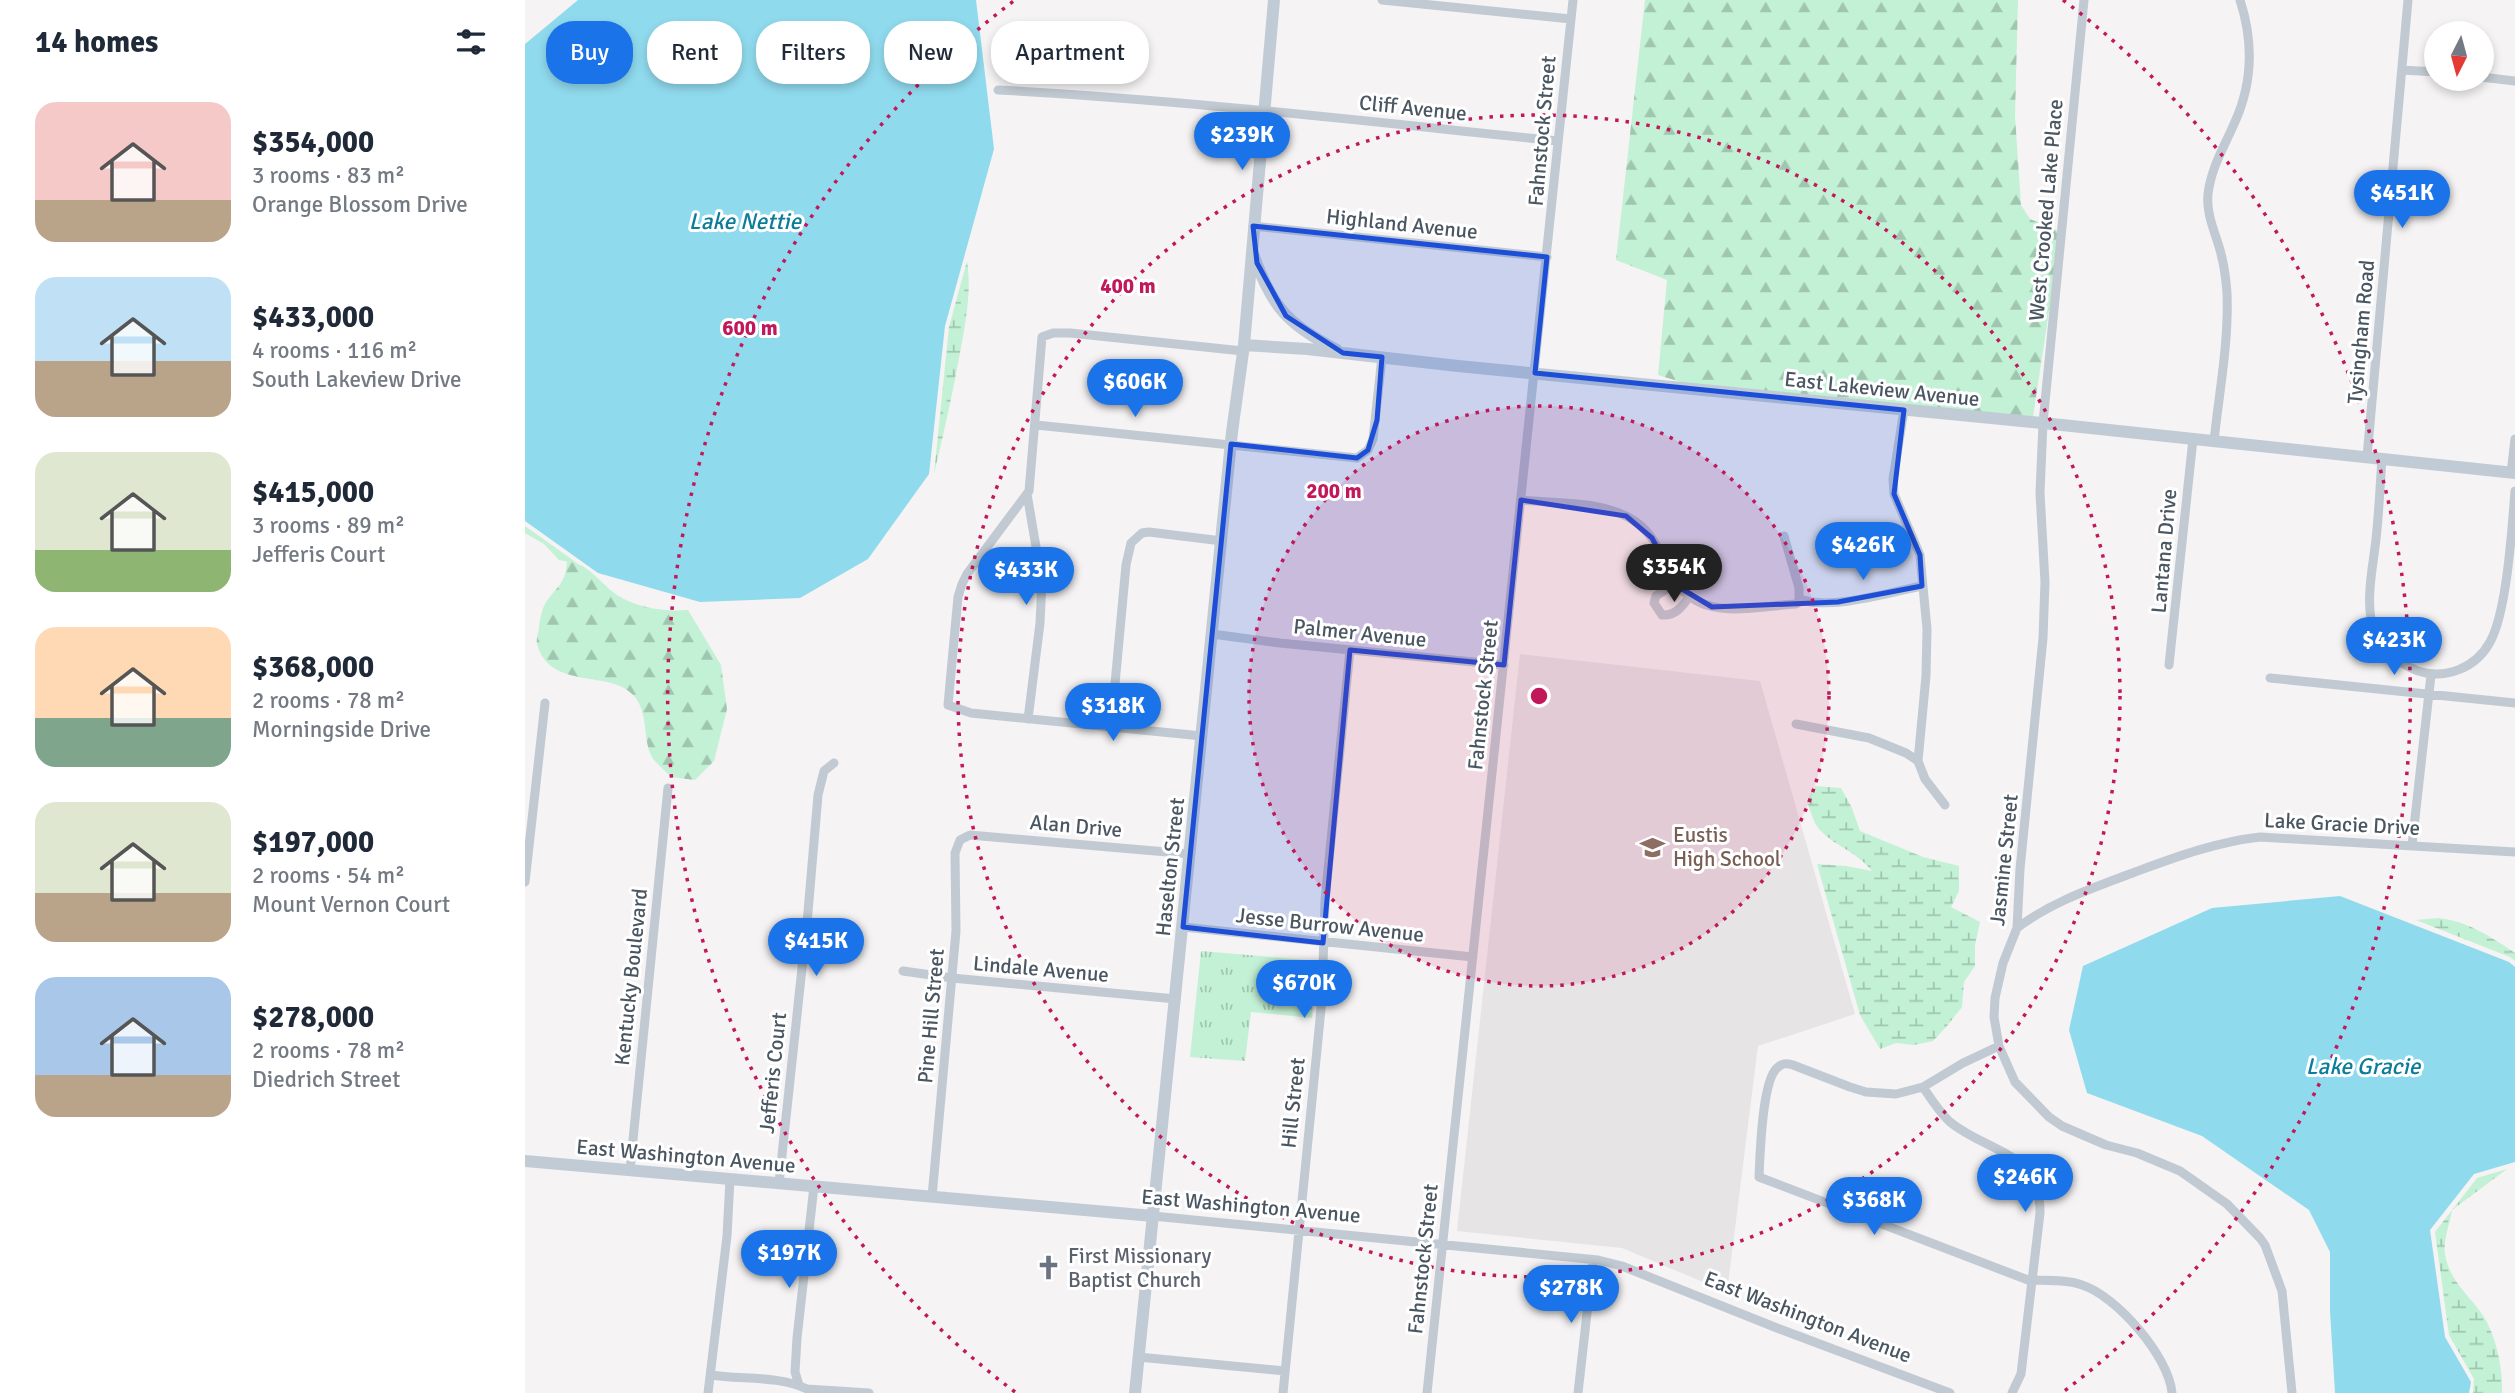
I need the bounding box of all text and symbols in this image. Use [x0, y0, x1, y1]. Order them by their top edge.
chip: Buy [546, 21, 633, 84]
chip: Rent [647, 21, 742, 84]
chip: Filters [756, 21, 870, 84]
chip: New [884, 21, 977, 84]
chip: Apartment [991, 21, 1149, 84]
north arrow [2424, 21, 2494, 91]
map controls [2424, 21, 2494, 91]
icon: filters [452, 23, 490, 61]
text: 14 homes [35, 24, 158, 61]
street label: Fahnstock Street [1522, 55, 1562, 207]
street label: Cliff Avenue [1358, 89, 1468, 127]
street label: West Crooked Lake Place [2023, 98, 2069, 322]
pin: $239K [1193, 113, 1291, 172]
text: $239K [1210, 120, 1274, 149]
text: $354,000 [252, 124, 374, 161]
icon: home [91, 130, 175, 214]
text: 3 rooms · 83 m² [252, 161, 405, 190]
pin: $451K [2353, 170, 2451, 230]
text: $451K [2370, 178, 2434, 207]
text: Orange Blossom Drive [252, 190, 468, 219]
street label: Highland Avenue [1325, 203, 1479, 245]
water label: Lake Nettie [689, 207, 803, 236]
street label: Tysingham Road [2342, 259, 2380, 405]
text: 400 m [1100, 273, 1156, 299]
text: $433,000 [252, 299, 374, 336]
icon: home [91, 305, 175, 389]
text: 600 m [722, 315, 778, 341]
text: 4 rooms · 116 m² [252, 336, 417, 365]
pin: $606K [1086, 360, 1184, 419]
text: South Lakeview Drive [252, 365, 461, 394]
street label: East Lakeview Avenue [1783, 366, 1981, 412]
text: $606K [1103, 367, 1167, 396]
text: $415,000 [252, 474, 374, 511]
text: 200 m [1306, 478, 1362, 504]
icon: home [91, 480, 175, 564]
street label: Lantana Drive [2146, 488, 2182, 614]
text: 3 rooms · 89 m² [252, 511, 405, 540]
pin: $426K [1814, 522, 1912, 582]
text: $426K [1831, 530, 1895, 559]
text: Jefferis Court [252, 540, 385, 569]
pin: $354K [1625, 544, 1723, 604]
pin: $433K [977, 548, 1075, 607]
text: $354K [1642, 552, 1706, 581]
text: $433K [994, 555, 1058, 584]
street label: Palmer Avenue [1292, 613, 1428, 653]
pin: $423K [2345, 618, 2443, 677]
street label: Fahnstock Street [1462, 619, 1504, 771]
text: $423K [2362, 625, 2426, 654]
text: $368,000 [252, 649, 374, 686]
icon: home [91, 655, 175, 739]
pin: $318K [1064, 684, 1162, 743]
centre of rings [1527, 684, 1551, 708]
text: 2 rooms · 78 m² [252, 686, 405, 715]
text: $318K [1081, 691, 1145, 720]
text: Morningside Drive [252, 715, 431, 744]
street label: Jasmine Street [1984, 793, 2024, 927]
street label: Haselton Street [1150, 796, 1190, 938]
street label: Lake Gracie Drive [2263, 807, 2421, 841]
street label: Alan Drive [1029, 809, 1123, 843]
place label: Eustis High School [1673, 822, 1781, 872]
text: $197,000 [252, 824, 374, 861]
icon: home [91, 830, 175, 914]
school or university icon: Eustis High School [1639, 833, 1667, 861]
text: 2 rooms · 54 m² [252, 861, 405, 890]
street label: Kentucky Boulevard [609, 887, 653, 1067]
text: Mount Vernon Court [252, 890, 450, 919]
street label: Jesse Burrow Avenue [1235, 902, 1425, 948]
pin: $415K [767, 918, 865, 978]
text: $415K [784, 926, 848, 955]
street label: Pine Hill Street [912, 947, 950, 1085]
street label: Lindale Avenue [972, 950, 1110, 988]
pin: $670K [1255, 960, 1353, 1020]
text: $670K [1272, 968, 1336, 997]
text: $278,000 [252, 999, 374, 1036]
icon: home [91, 1005, 175, 1089]
street label: Jefferis Court [754, 1011, 792, 1135]
text: 2 rooms · 78 m² [252, 1036, 405, 1065]
water label: Lake Gracie [2306, 1052, 2422, 1081]
street label: Hill Street [1275, 1056, 1311, 1150]
text: Diedrich Street [252, 1065, 400, 1094]
street label: East Washington Avenue [575, 1133, 797, 1179]
pin: $246K [1976, 1154, 2074, 1214]
text: $246K [1993, 1162, 2057, 1191]
pin: $368K [1825, 1178, 1923, 1237]
street label: East Washington Avenue [1140, 1183, 1362, 1229]
street label: Fahnstock Street [1402, 1183, 1444, 1335]
text: $368K [1842, 1185, 1906, 1214]
pin: $197K [740, 1230, 838, 1290]
text: $197K [757, 1238, 821, 1267]
place label: First Missionary Baptist Church [1068, 1243, 1212, 1293]
church icon: First Missionary Baptist Church [1034, 1254, 1062, 1282]
street label: East Washington Avenue [1701, 1265, 1915, 1369]
pin: $278K [1522, 1266, 1620, 1325]
text: $278K [1539, 1273, 1603, 1302]

